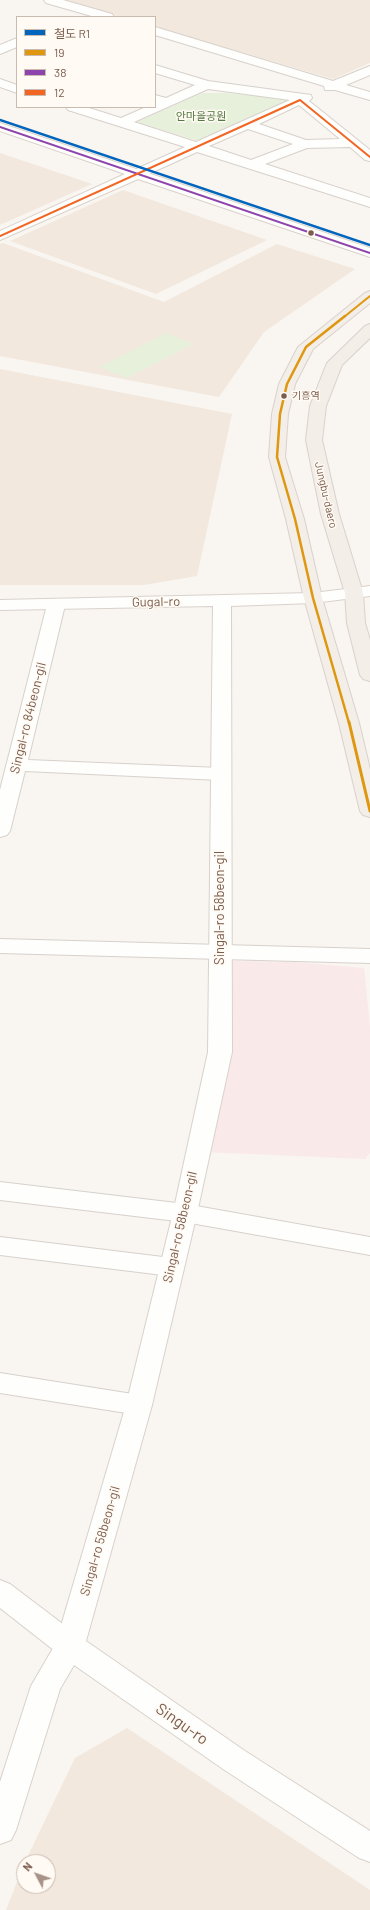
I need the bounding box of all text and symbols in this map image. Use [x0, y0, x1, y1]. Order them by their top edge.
legend [16, 16, 156, 108]
text: 철도 R1 [54, 26, 90, 40]
text: 19 [54, 45, 64, 59]
text: 38 [54, 65, 66, 79]
text: 12 [54, 85, 65, 99]
park label: 안마을공원 [176, 109, 226, 123]
unlabelled marker [306, 228, 316, 238]
place label: 기흥역 [292, 390, 320, 402]
marker: 기흥역 [279, 391, 289, 401]
street label: Jungbu-daero [312, 461, 340, 529]
street label: Gugal-ro [132, 594, 180, 610]
street label: Singal-ro 84beon-gil [7, 661, 49, 775]
street label: Singal-ro 58beon-gil [212, 851, 228, 965]
street label: Singal-ro 58beon-gil [160, 1170, 200, 1284]
street label: Singal-ro 58beon-gil [77, 1484, 123, 1598]
street label: Singu-ro [152, 1699, 212, 1749]
north arrow [16, 1854, 56, 1894]
text: N [20, 1859, 35, 1873]

